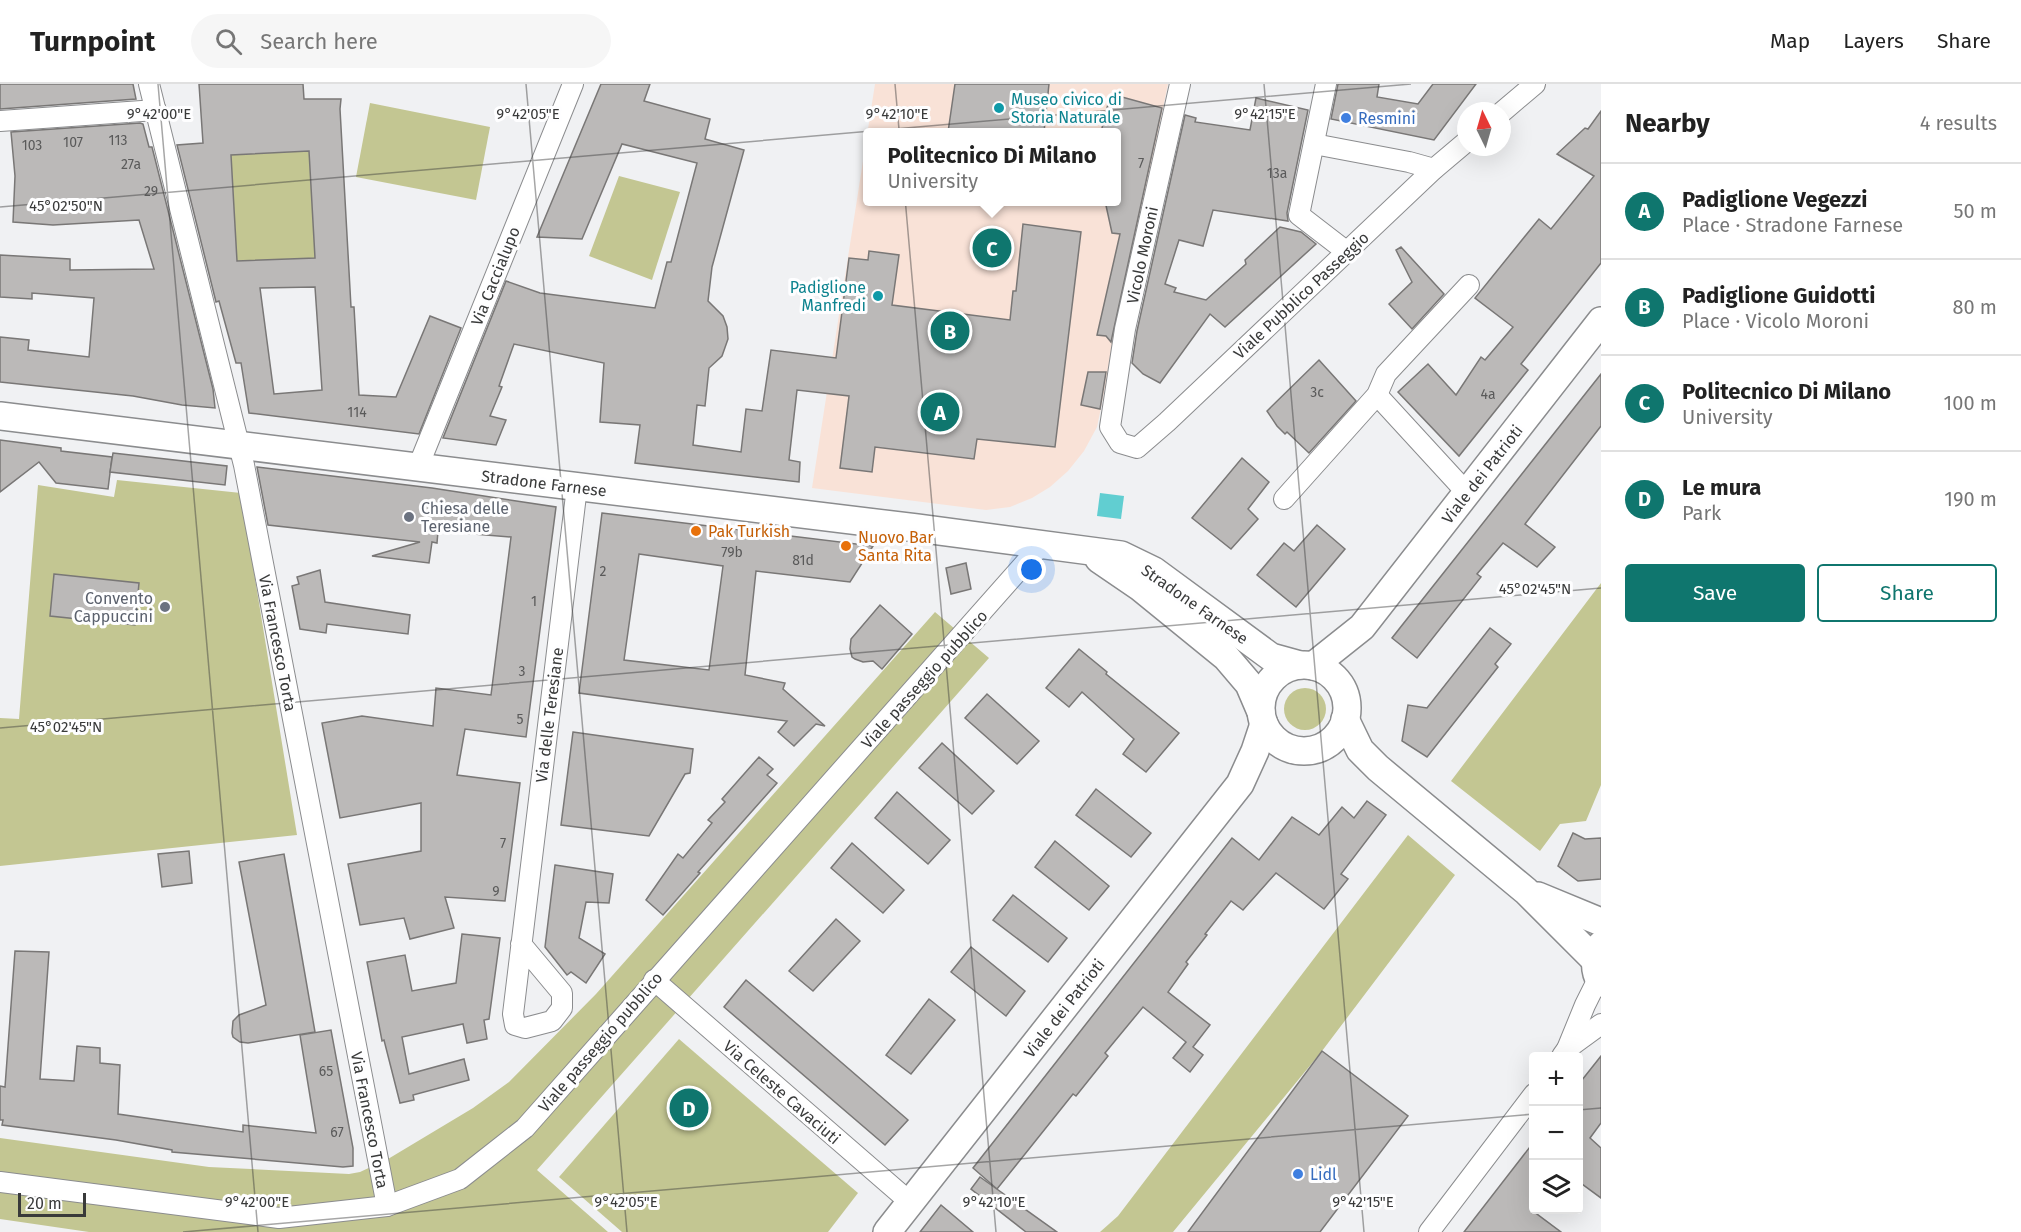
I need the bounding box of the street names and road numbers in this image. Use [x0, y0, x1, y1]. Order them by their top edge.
street label: Vicolo Moroni [1123, 205, 1162, 305]
street label: Via Caccialupo [467, 224, 524, 328]
street label: Viale Pubblico Passeggio [1230, 228, 1373, 363]
street label: Viale dei Patrioti [1438, 421, 1527, 527]
street label: Stradone Farnese [480, 466, 608, 501]
street label: Stradone Farnese [1138, 560, 1252, 648]
street label: Via Francesco Torta [255, 573, 300, 713]
street label: Viale passeggio pubblico [857, 606, 991, 752]
street label: Via delle Teresiane [532, 646, 567, 784]
street label: Viale dei Patrioti [1020, 955, 1109, 1061]
street label: Viale passeggio pubblico [534, 968, 666, 1116]
street label: Via Celeste Cavaciuti [719, 1037, 844, 1148]
street label: Via Francesco Torta [347, 1050, 392, 1190]

